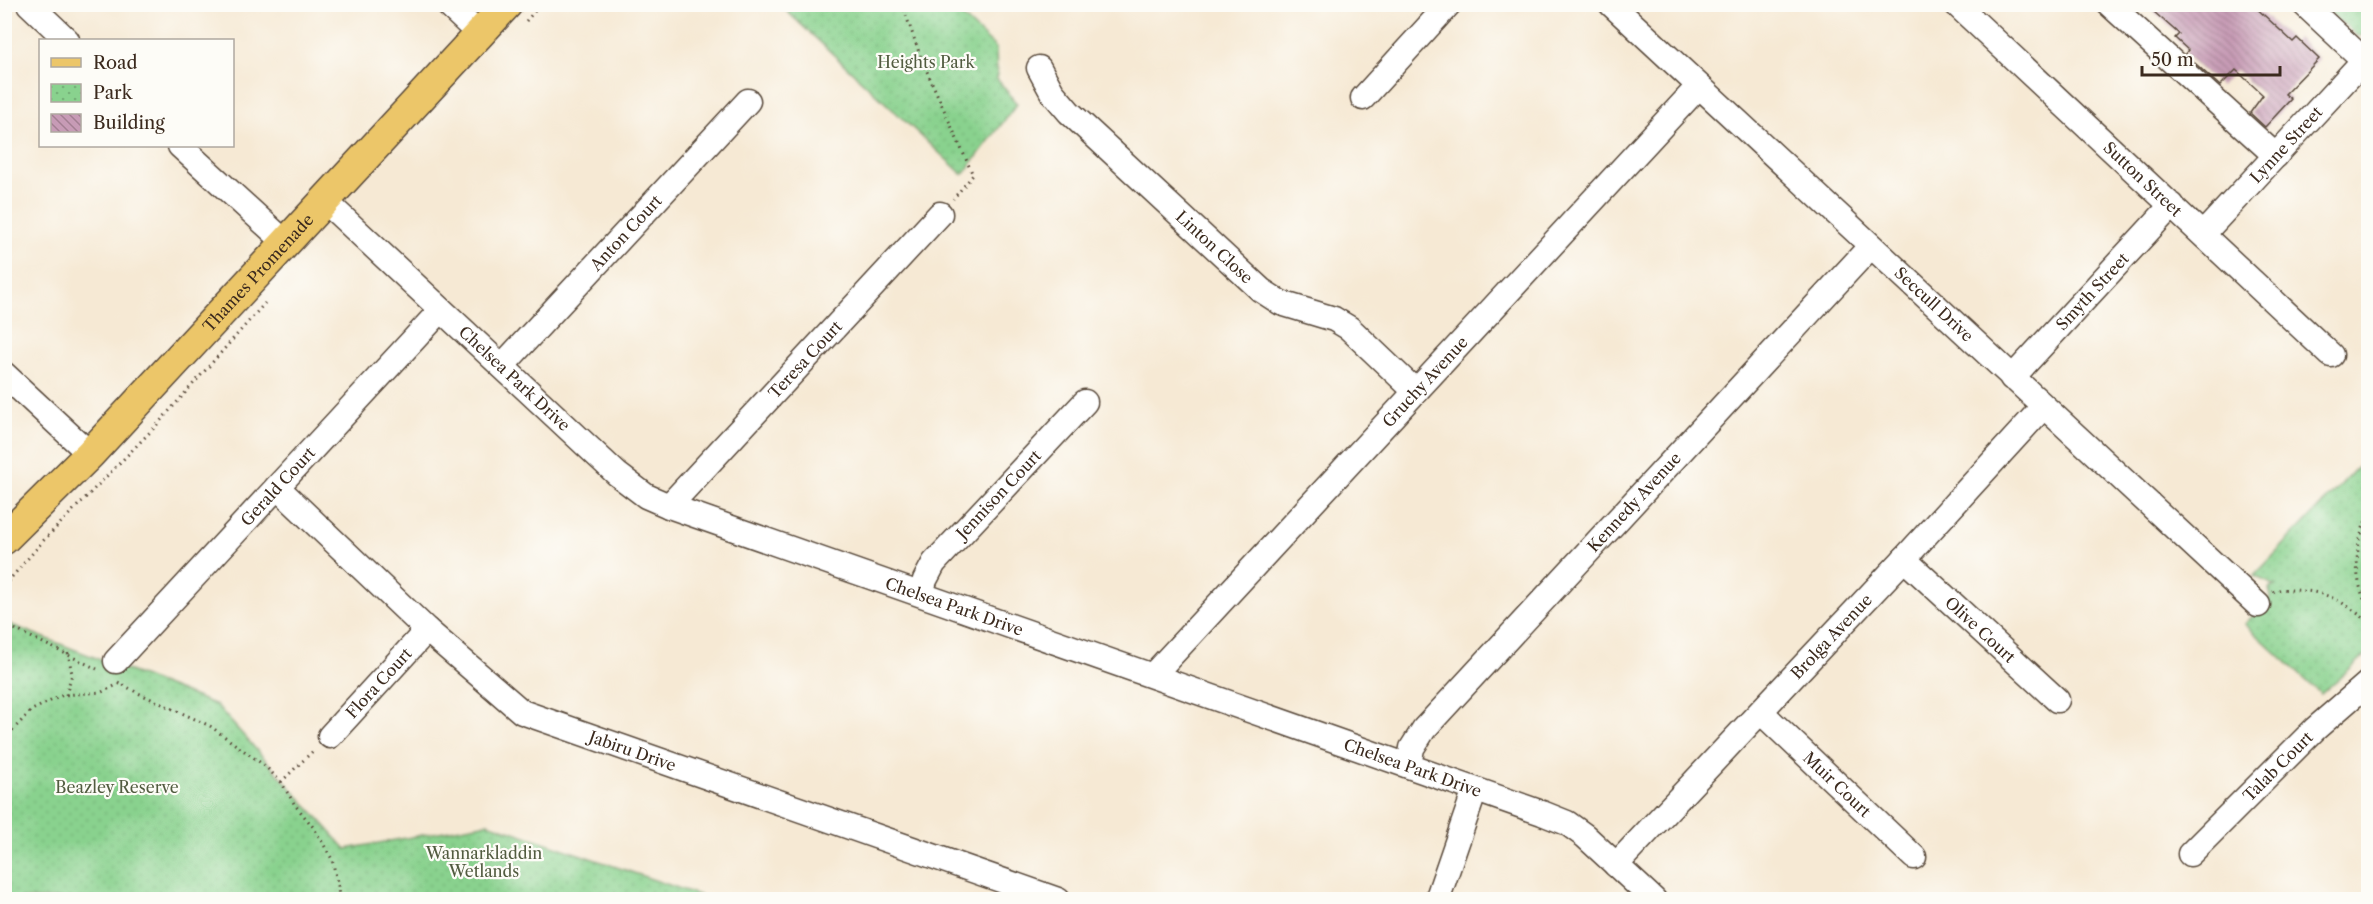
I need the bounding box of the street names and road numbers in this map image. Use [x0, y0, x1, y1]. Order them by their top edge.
street label: Lynne Street [2246, 102, 2327, 187]
street label: Sutton Street [2099, 137, 2187, 221]
street label: Anton Court [585, 190, 666, 275]
street label: Linton Close [1172, 206, 1257, 288]
street label: Thames Promenade [198, 210, 317, 336]
street label: Smyth Street [2051, 248, 2133, 334]
street label: Seccull Drive [1890, 263, 1978, 346]
street label: Teresa Court [764, 316, 846, 402]
street label: Chelsea Park Drive [455, 321, 574, 435]
street label: Gruchy Avenue [1378, 332, 1472, 431]
street label: Gerald Court [236, 443, 319, 530]
street label: Jennison Court [950, 445, 1045, 545]
street label: Kennedy Avenue [1583, 448, 1685, 556]
street label: Chelsea Park Drive [883, 573, 1026, 640]
street label: Brolga Avenue [1786, 590, 1876, 683]
street label: Olive Court [1941, 592, 2020, 667]
street label: Flora Court [341, 643, 416, 722]
street label: Jabiru Drive [584, 725, 679, 775]
street label: Talab Court [2239, 727, 2317, 805]
street label: Chelsea Park Drive [1341, 734, 1484, 801]
street label: Muir Court [1799, 747, 1875, 821]

